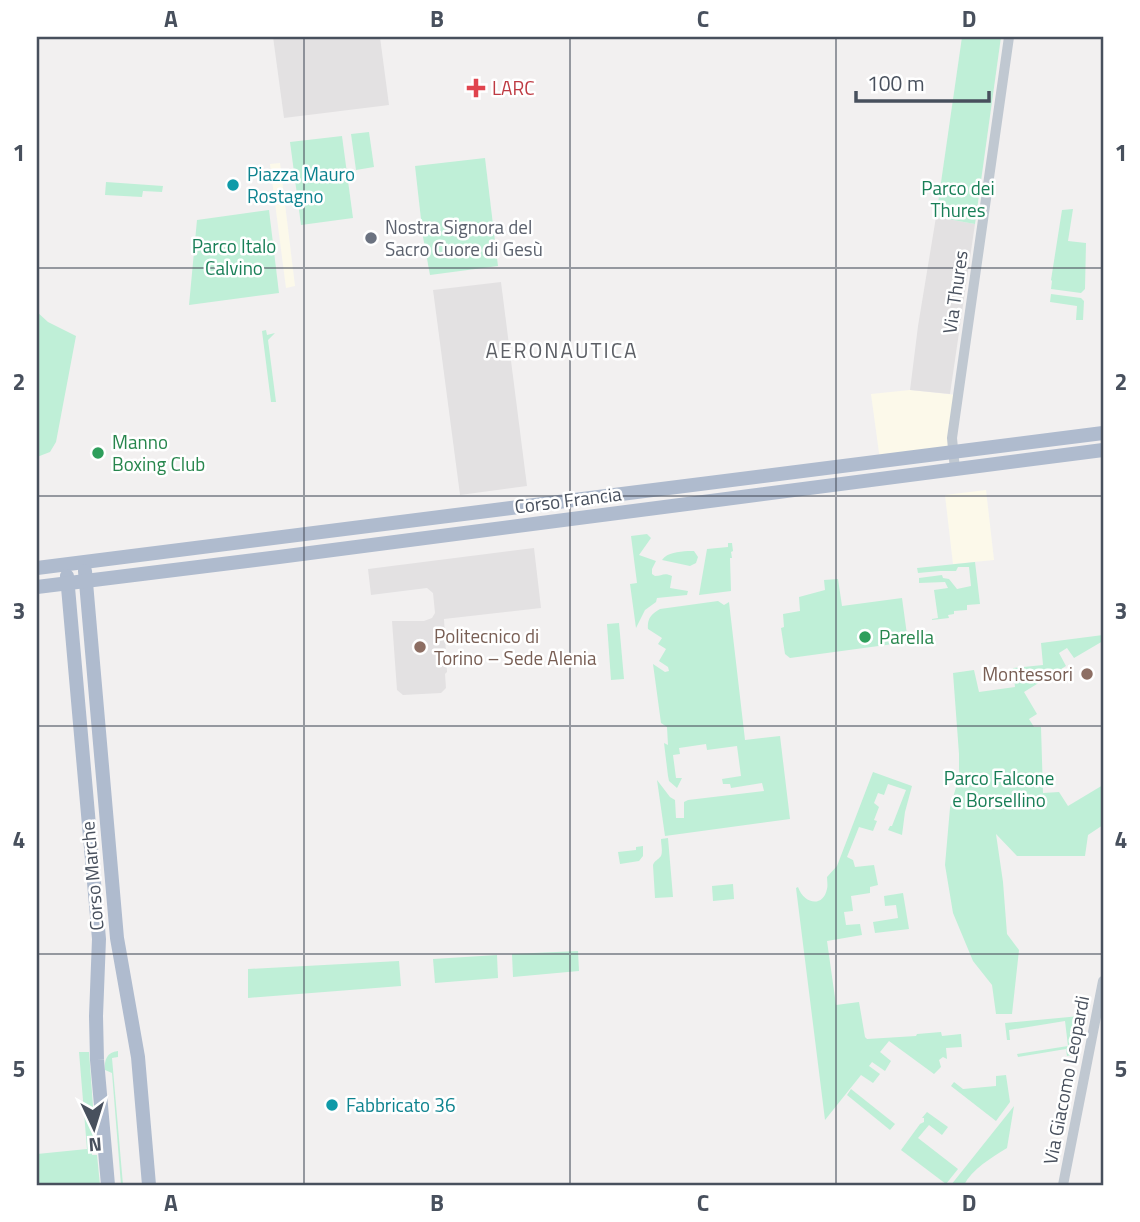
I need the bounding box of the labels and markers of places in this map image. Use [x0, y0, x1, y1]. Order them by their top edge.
place label: LARC [492, 73, 534, 102]
marker: LARC [466, 78, 486, 98]
place label: Piazza Mauro Rostagno [247, 159, 355, 210]
marker: Piazza Mauro Rostagno [225, 177, 241, 193]
place label: Nostra Signora del Sacro Cuore di Gesù [385, 212, 543, 263]
marker: Nostra Signora del Sacro Cuore di Gesù [363, 230, 379, 246]
place label: Manno Boxing Club [112, 427, 205, 478]
marker: Manno Boxing Club [90, 445, 106, 461]
place label: Politecnico di Torino – Sede Alenia [434, 621, 597, 672]
place label: Parella [879, 622, 934, 651]
marker: Parella [857, 629, 873, 645]
marker: Politecnico di Torino – Sede Alenia [412, 639, 428, 655]
place label: Montessori [982, 659, 1073, 688]
marker: Montessori [1079, 666, 1095, 682]
place label: Fabbricato 36 [346, 1090, 456, 1119]
marker: Fabbricato 36 [324, 1097, 340, 1113]

